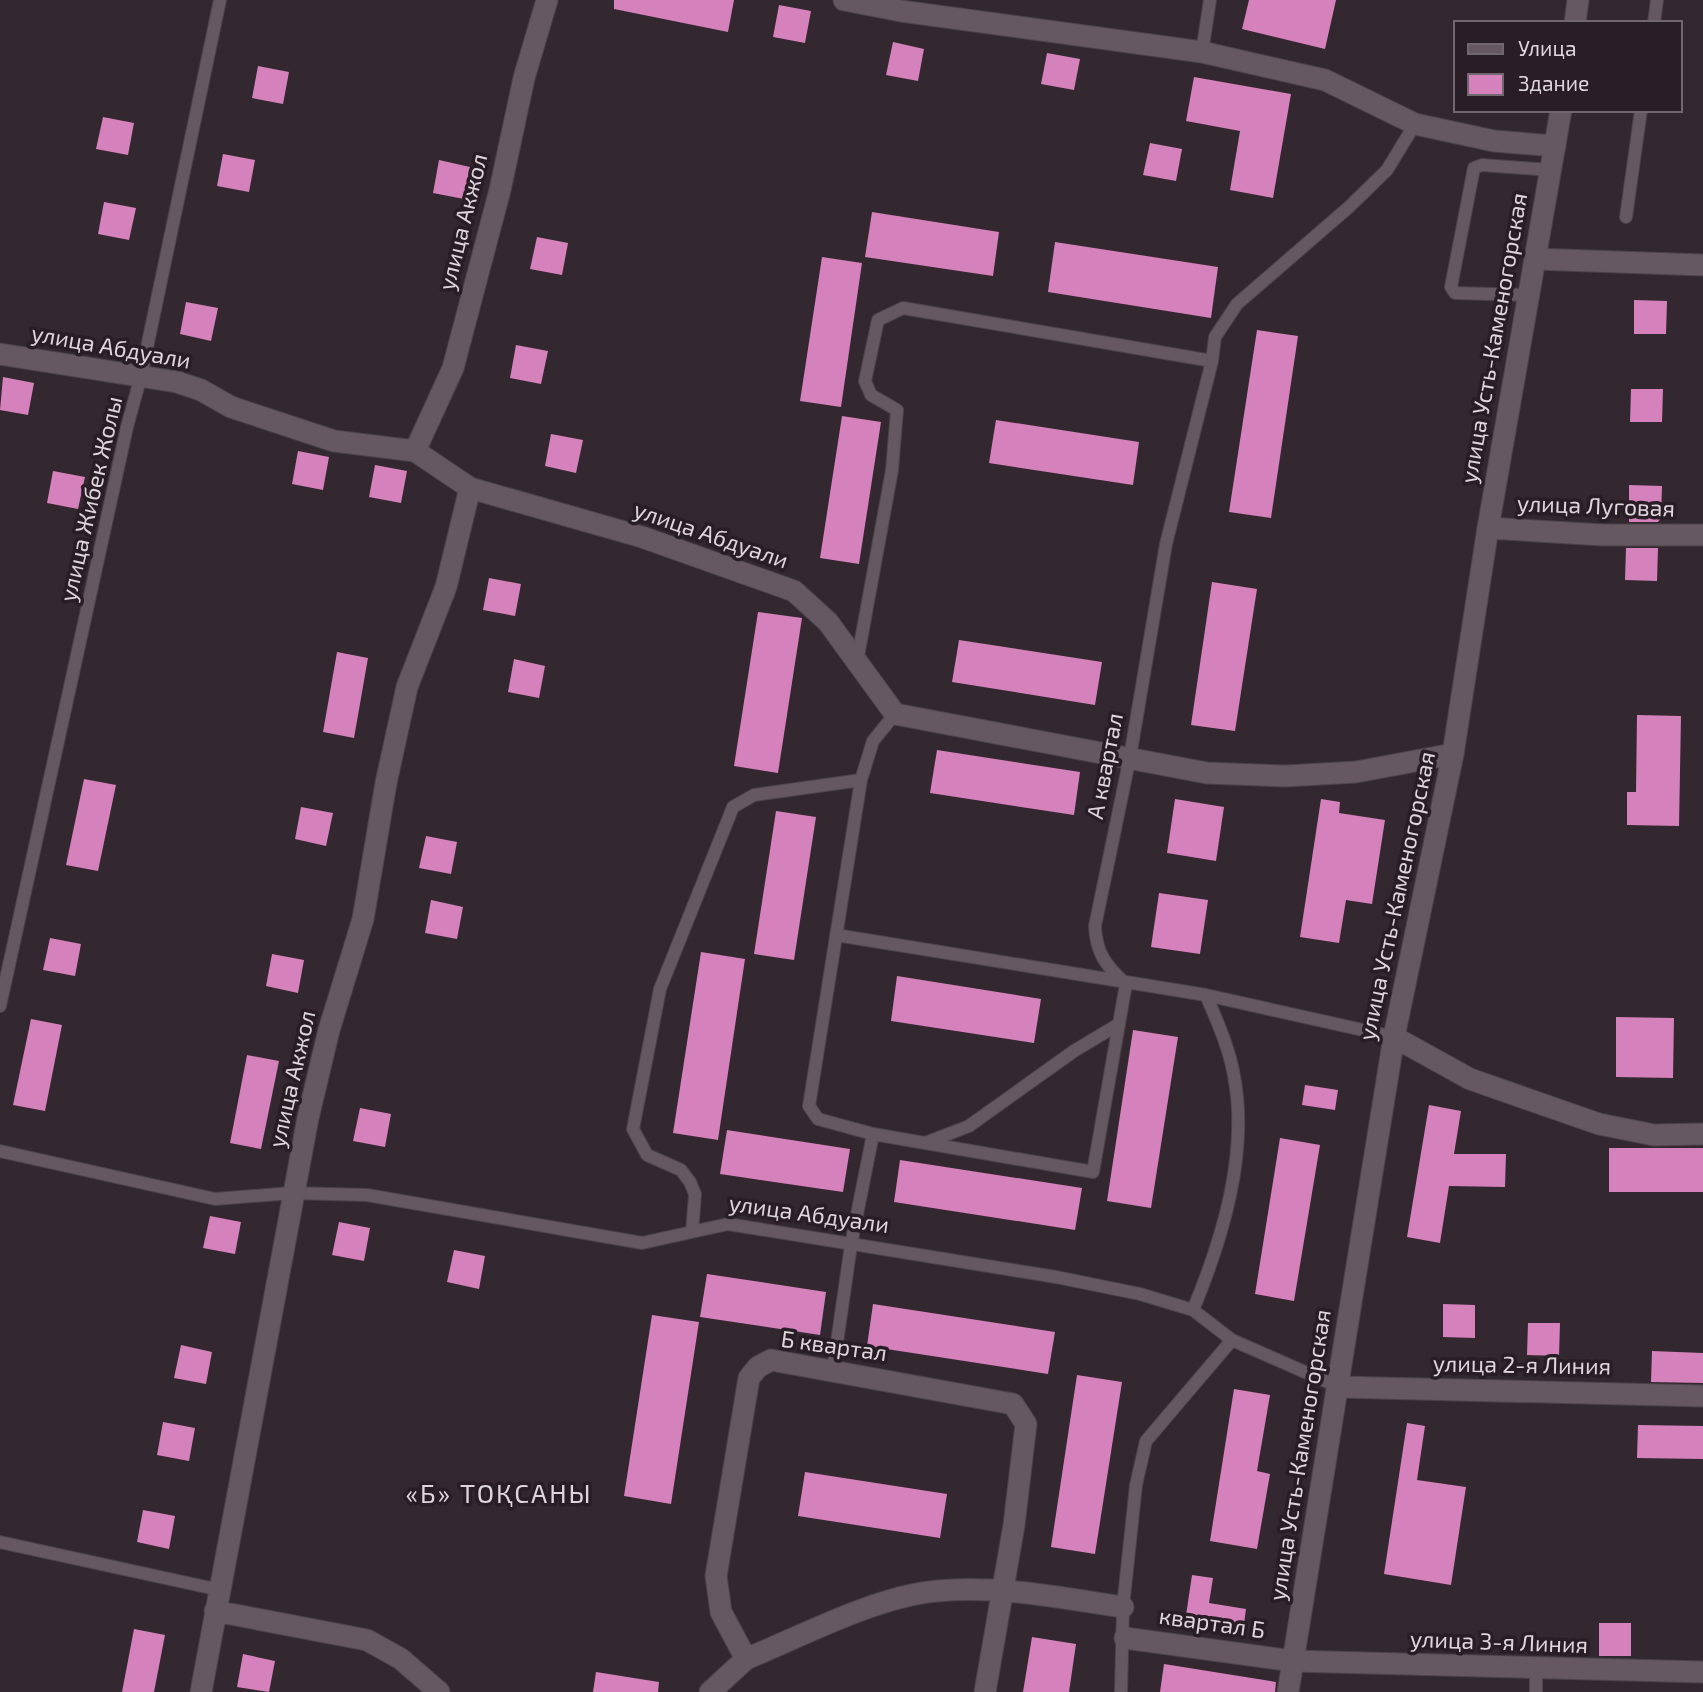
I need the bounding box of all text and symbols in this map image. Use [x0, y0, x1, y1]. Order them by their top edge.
legend [1454, 21, 1682, 112]
text: Улица [1518, 35, 1577, 60]
text: Здание [1518, 70, 1589, 95]
street label: улица Акжол [432, 150, 494, 293]
street label: улица Усть-Каменогорская [1454, 190, 1533, 485]
street label: улица Абдуали [29, 318, 193, 375]
street label: улица Жибек Жолы [53, 393, 128, 604]
street label: улица Луговая [1517, 488, 1676, 523]
street label: улица Абдуали [630, 495, 792, 575]
street label: А квартал [1080, 710, 1128, 821]
street label: улица Усть-Каменогорская [1352, 749, 1441, 1043]
street label: улица Акжол [262, 1007, 321, 1150]
street label: улица Абдуали [727, 1188, 891, 1239]
street label: улица Усть-Каменогорская [1262, 1307, 1337, 1603]
street label: Б квартал [779, 1324, 889, 1366]
street label: улица 2-я Линия [1433, 1348, 1611, 1381]
district label: «Б» ТОҚСАНЫ [405, 1477, 593, 1508]
street label: квартал Б [1157, 1601, 1267, 1643]
street label: улица 3-я Линия [1410, 1624, 1588, 1659]

